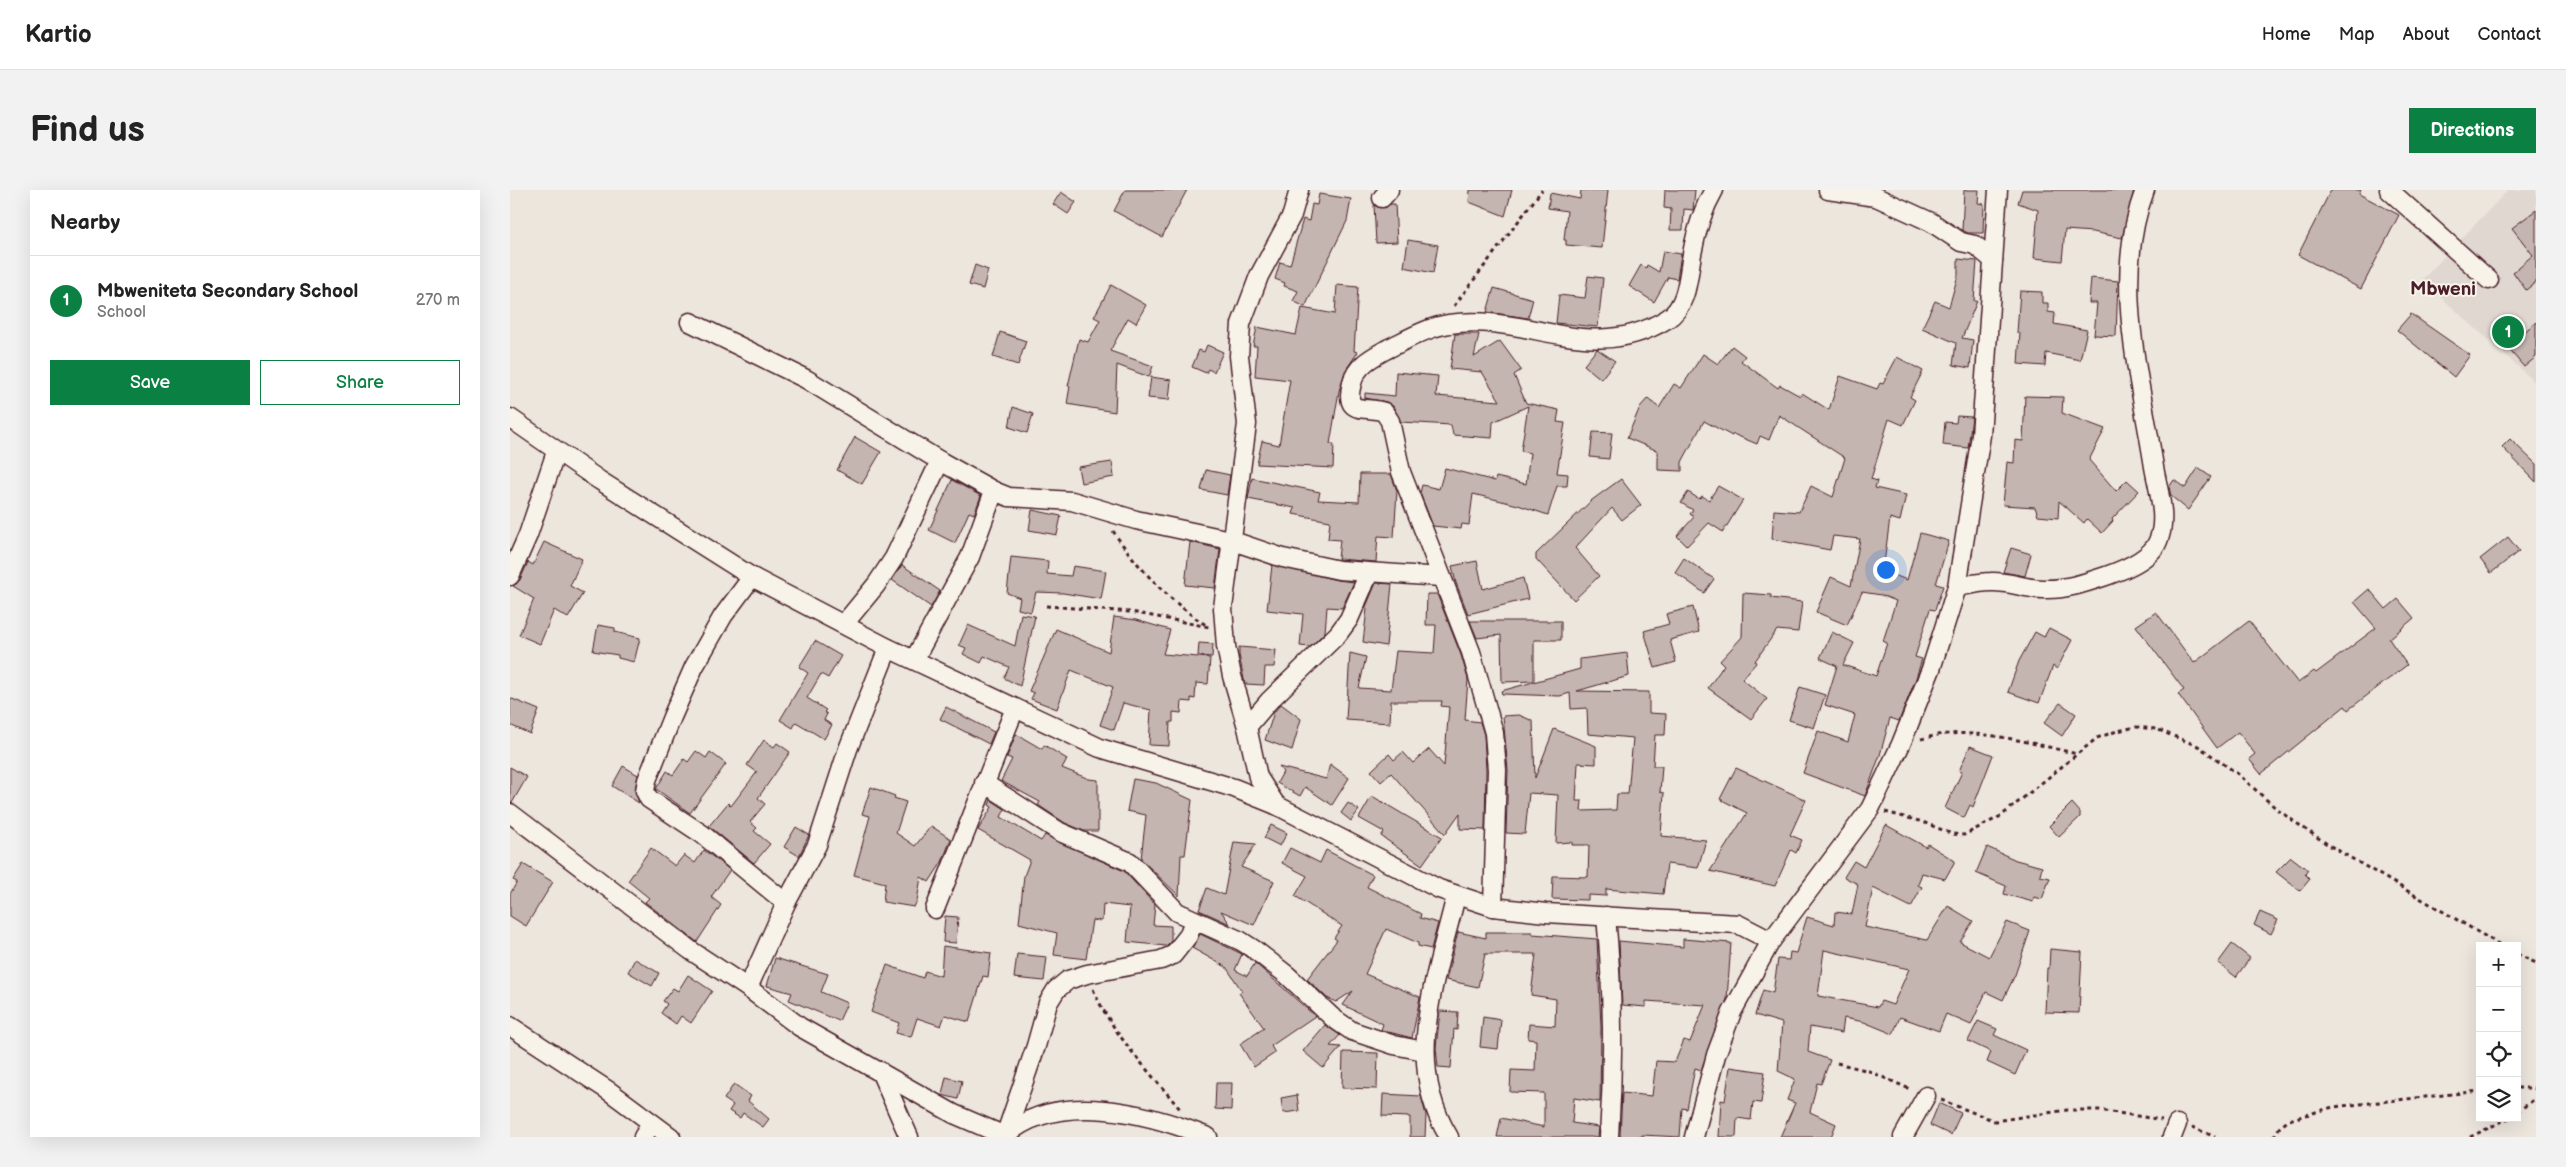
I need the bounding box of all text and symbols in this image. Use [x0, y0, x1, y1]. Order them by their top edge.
text: Kartio [25, 20, 92, 49]
text: Home [2262, 24, 2311, 45]
text: Map [2339, 24, 2375, 45]
text: About [2403, 24, 2450, 45]
text: Contact [2478, 24, 2541, 45]
button: Directions [2409, 108, 2536, 153]
text: Find us [30, 109, 145, 152]
text: Nearby [50, 210, 120, 235]
district label: Mbweni [2410, 278, 2476, 301]
text: Mbweniteta Secondary School [97, 280, 358, 303]
text: 1 [63, 291, 69, 310]
text: 270 m [416, 291, 460, 310]
text: School [97, 303, 146, 322]
pin: 1 [2492, 313, 2524, 351]
button: Save [50, 360, 250, 405]
button: Share [260, 360, 460, 405]
your location [1873, 557, 1899, 583]
map controls [2476, 942, 2521, 1122]
button: + [2476, 942, 2521, 987]
button: − [2476, 987, 2521, 1032]
button: locate [2476, 1032, 2521, 1077]
button: layers [2476, 1077, 2521, 1122]

